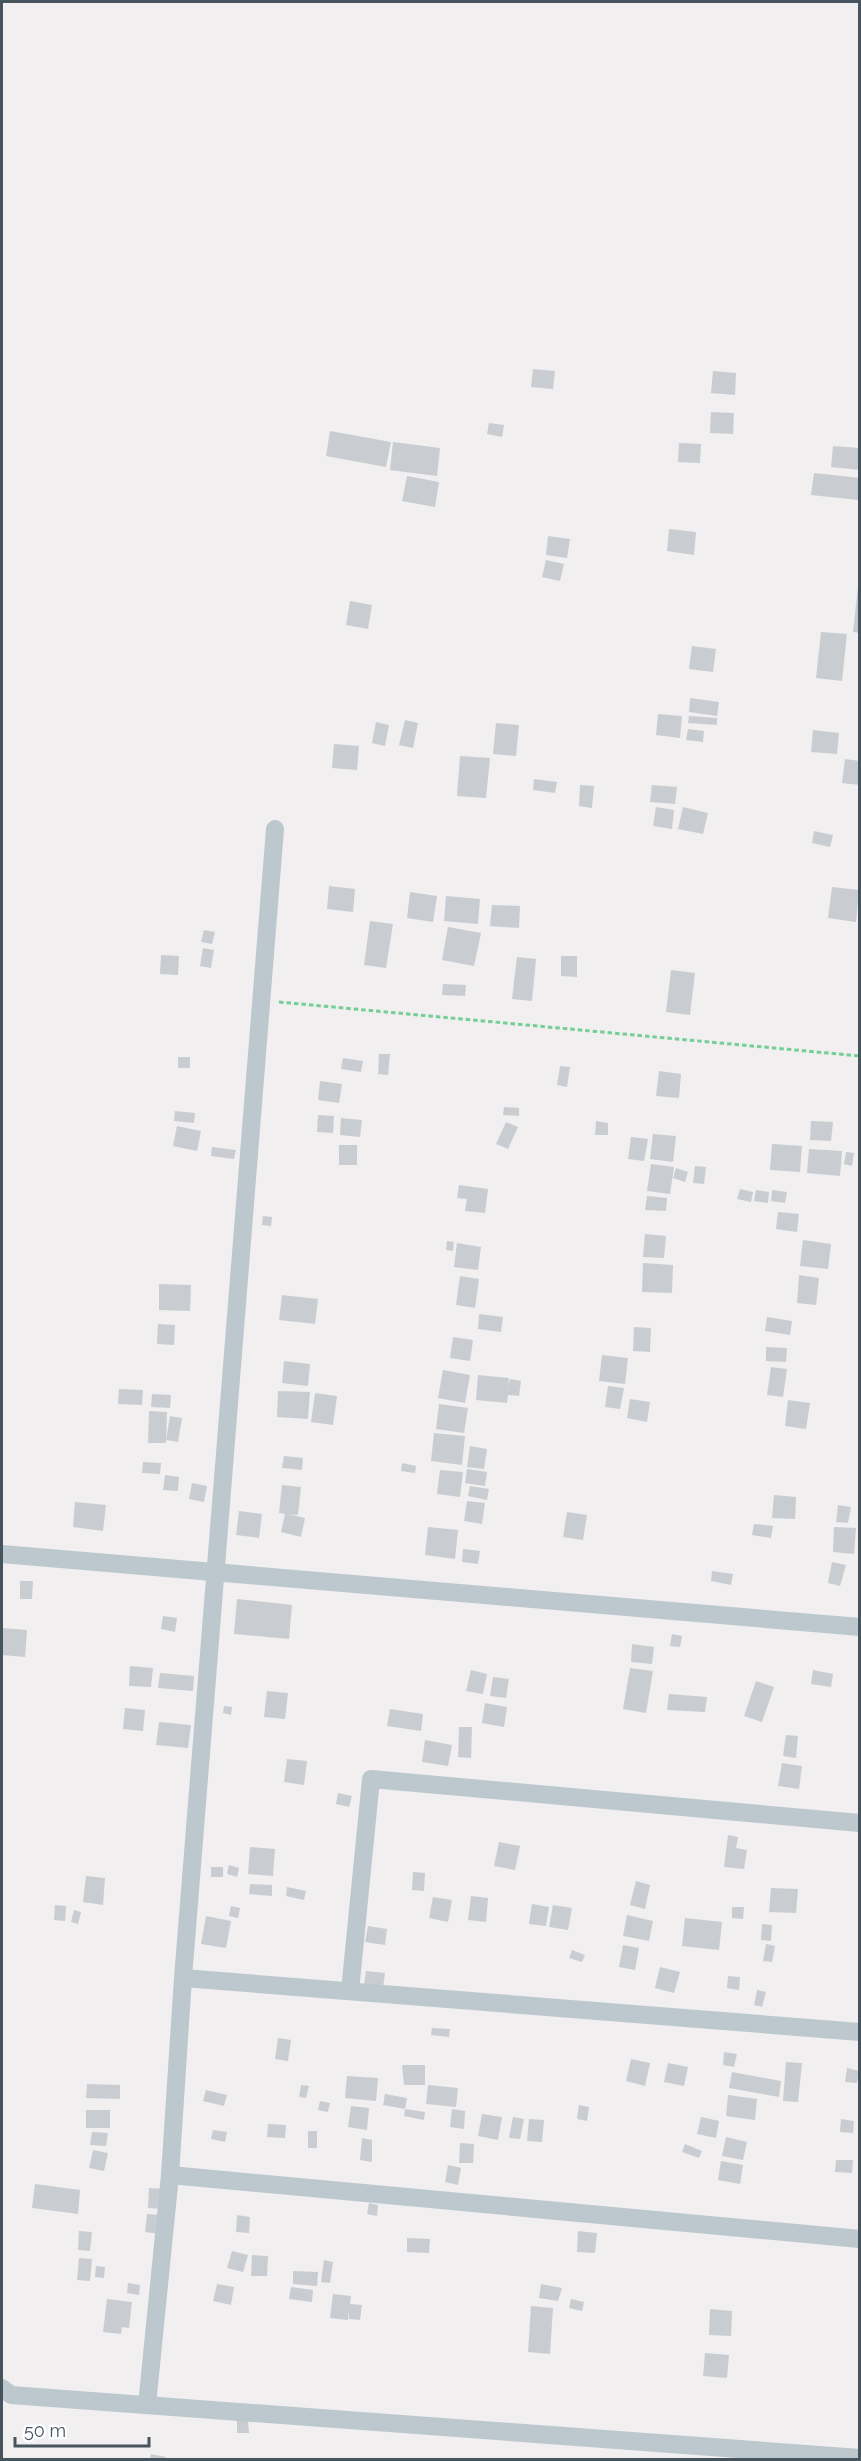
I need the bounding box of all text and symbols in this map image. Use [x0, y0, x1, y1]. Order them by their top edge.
scale bar [15, 2410, 148, 2448]
text: 50 m [24, 2420, 66, 2441]

